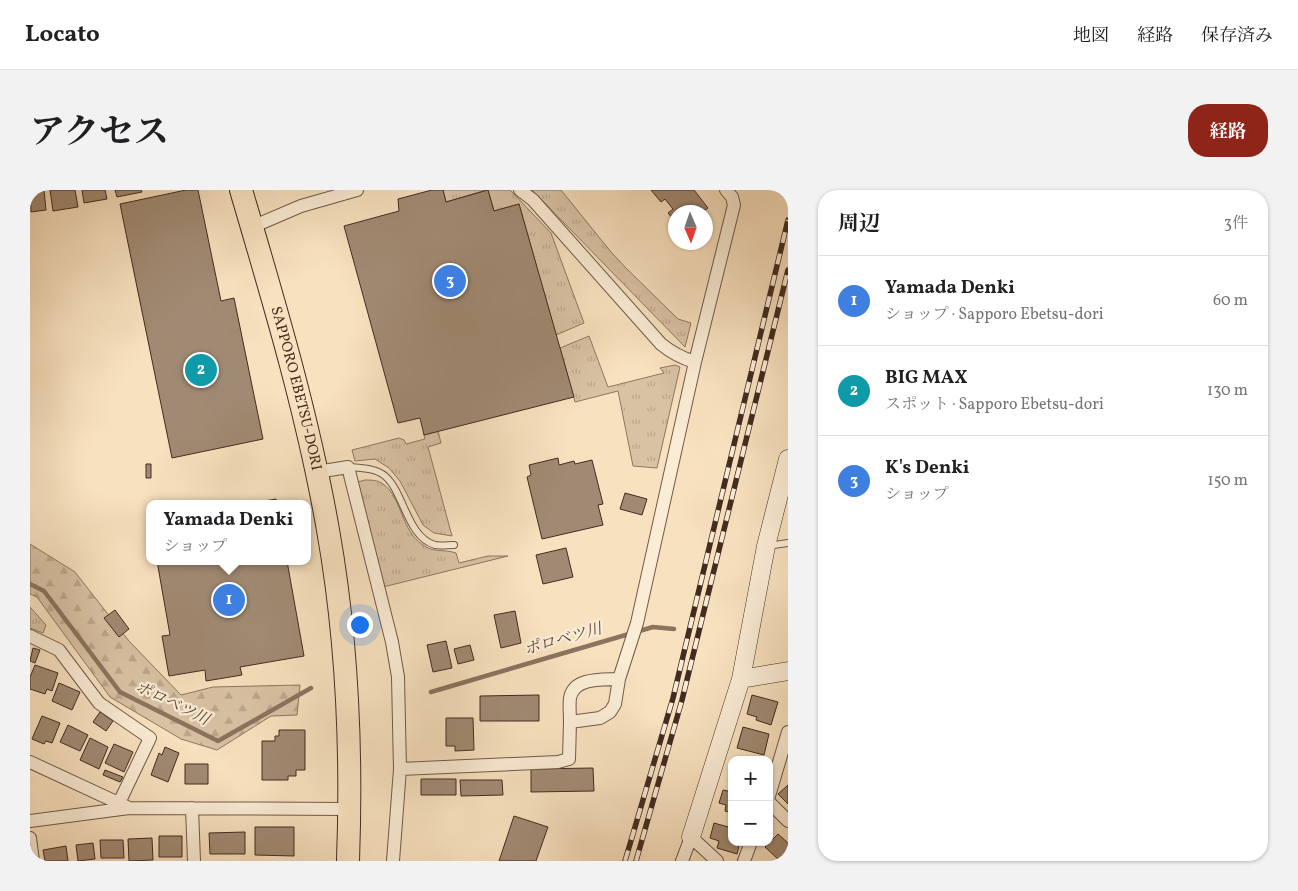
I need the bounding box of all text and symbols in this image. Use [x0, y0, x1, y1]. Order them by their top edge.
text: Locato [25, 18, 100, 52]
text: 地図 [1073, 24, 1109, 49]
text: 経路 [1137, 24, 1173, 49]
text: 保存済み [1201, 24, 1273, 49]
button: 経路 [1188, 104, 1268, 157]
text: アクセス [30, 110, 169, 158]
north arrow [668, 205, 713, 250]
text: 周辺 [838, 210, 880, 239]
text: 3件 [1224, 213, 1248, 235]
pin: 3 [434, 262, 466, 300]
text: Yamada Denki [885, 275, 1015, 301]
text: 1 [851, 290, 857, 312]
text: 60 m [1213, 290, 1248, 312]
street label: SAPPORO EBETSU-DORI [265, 304, 327, 472]
text: ショップ · Sapporo Ebetsu-dori [885, 304, 1103, 326]
pin: 2 [185, 351, 217, 389]
text: BIG MAX [885, 365, 968, 391]
text: 2 [850, 380, 858, 402]
text: 130 m [1207, 380, 1248, 402]
text: スポット · Sapporo Ebetsu-dori [885, 394, 1104, 416]
text: K's Denki [885, 455, 969, 481]
text: 3 [850, 470, 858, 492]
text: 150 m [1207, 470, 1248, 492]
text: ショップ [885, 484, 949, 506]
popup [146, 500, 311, 565]
text: Yamada Denki [163, 507, 294, 533]
text: ショップ [163, 536, 227, 558]
pin: 1 [213, 581, 245, 619]
your location [347, 612, 373, 638]
water label: ポロベツ川 [522, 618, 606, 662]
water label: ポロベツ川 [131, 677, 215, 732]
map controls [728, 756, 773, 846]
button: + [728, 756, 773, 801]
button: − [728, 801, 773, 846]

